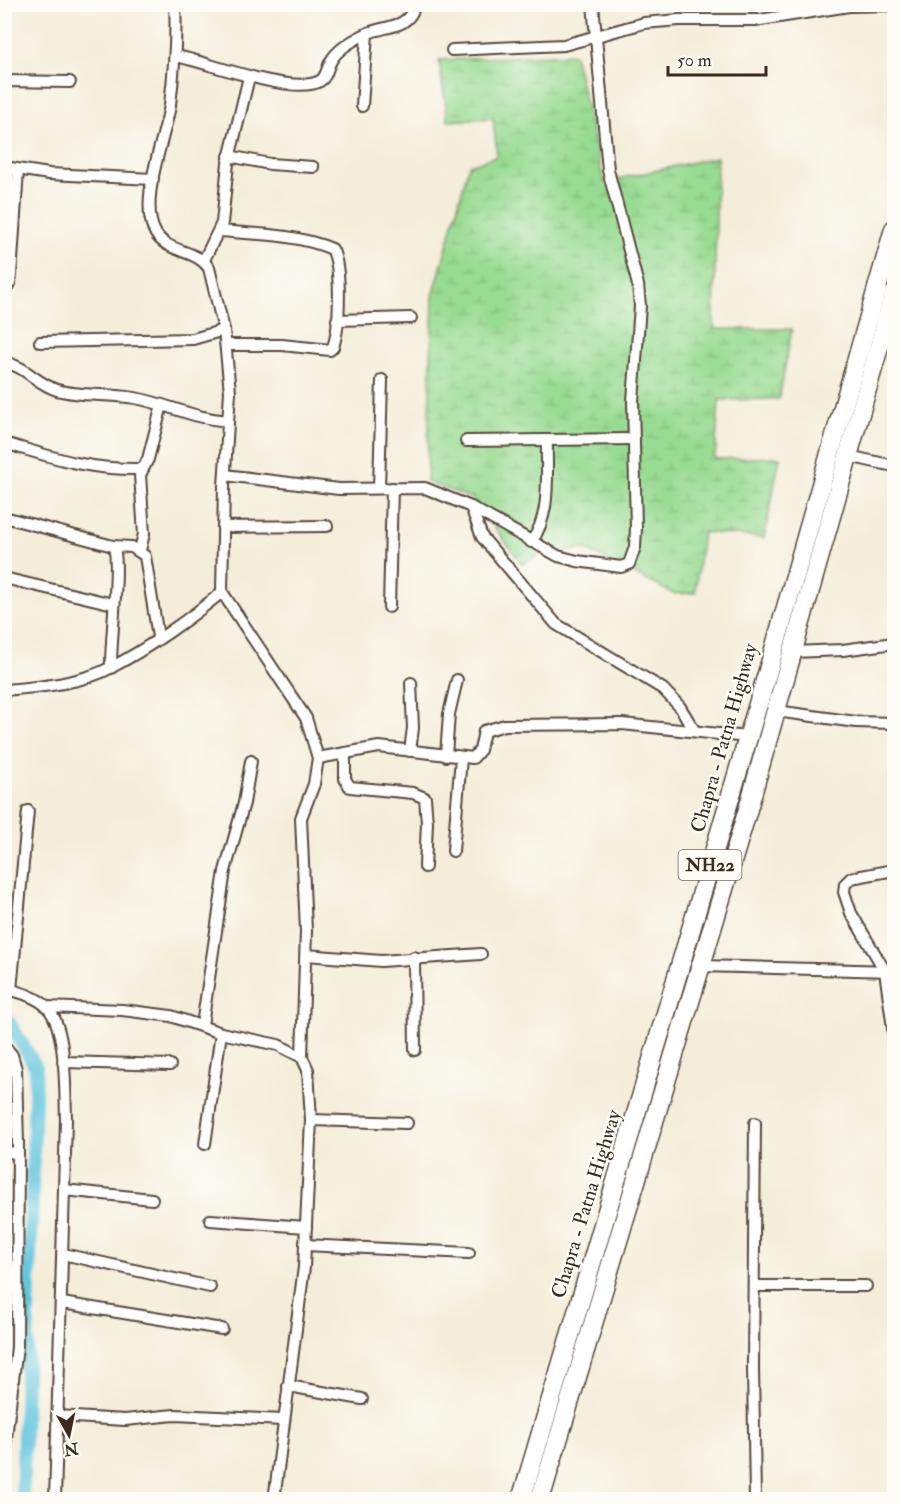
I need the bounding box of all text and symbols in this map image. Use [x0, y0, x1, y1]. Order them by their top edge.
scale bar [668, 39, 766, 77]
text: 50 m [677, 49, 712, 72]
street label: Chapra - Patna Highway [685, 639, 764, 836]
road number: NH22 [678, 850, 742, 880]
street label: Chapra - Patna Highway [545, 1106, 628, 1301]
north arrow [39, 1405, 99, 1465]
text: N [62, 1438, 81, 1460]

